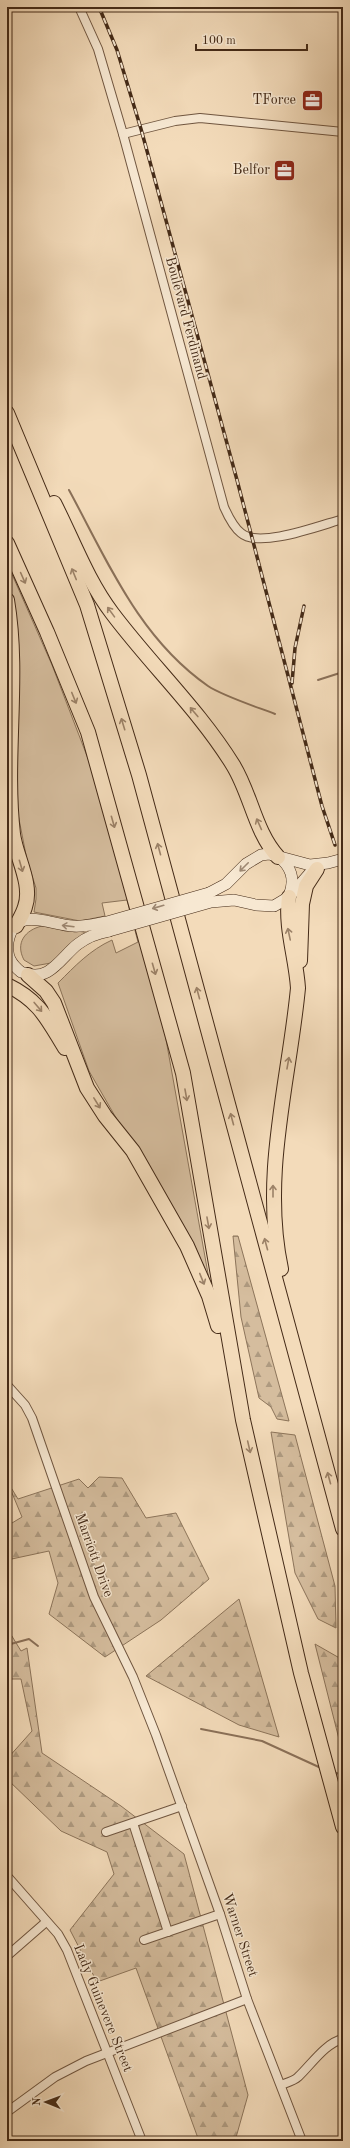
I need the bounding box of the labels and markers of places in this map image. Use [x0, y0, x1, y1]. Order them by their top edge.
office icon: TForce [299, 87, 325, 113]
place label: TForce [252, 93, 296, 107]
office icon: Belfor [272, 157, 298, 183]
place label: Belfor [233, 163, 270, 177]

